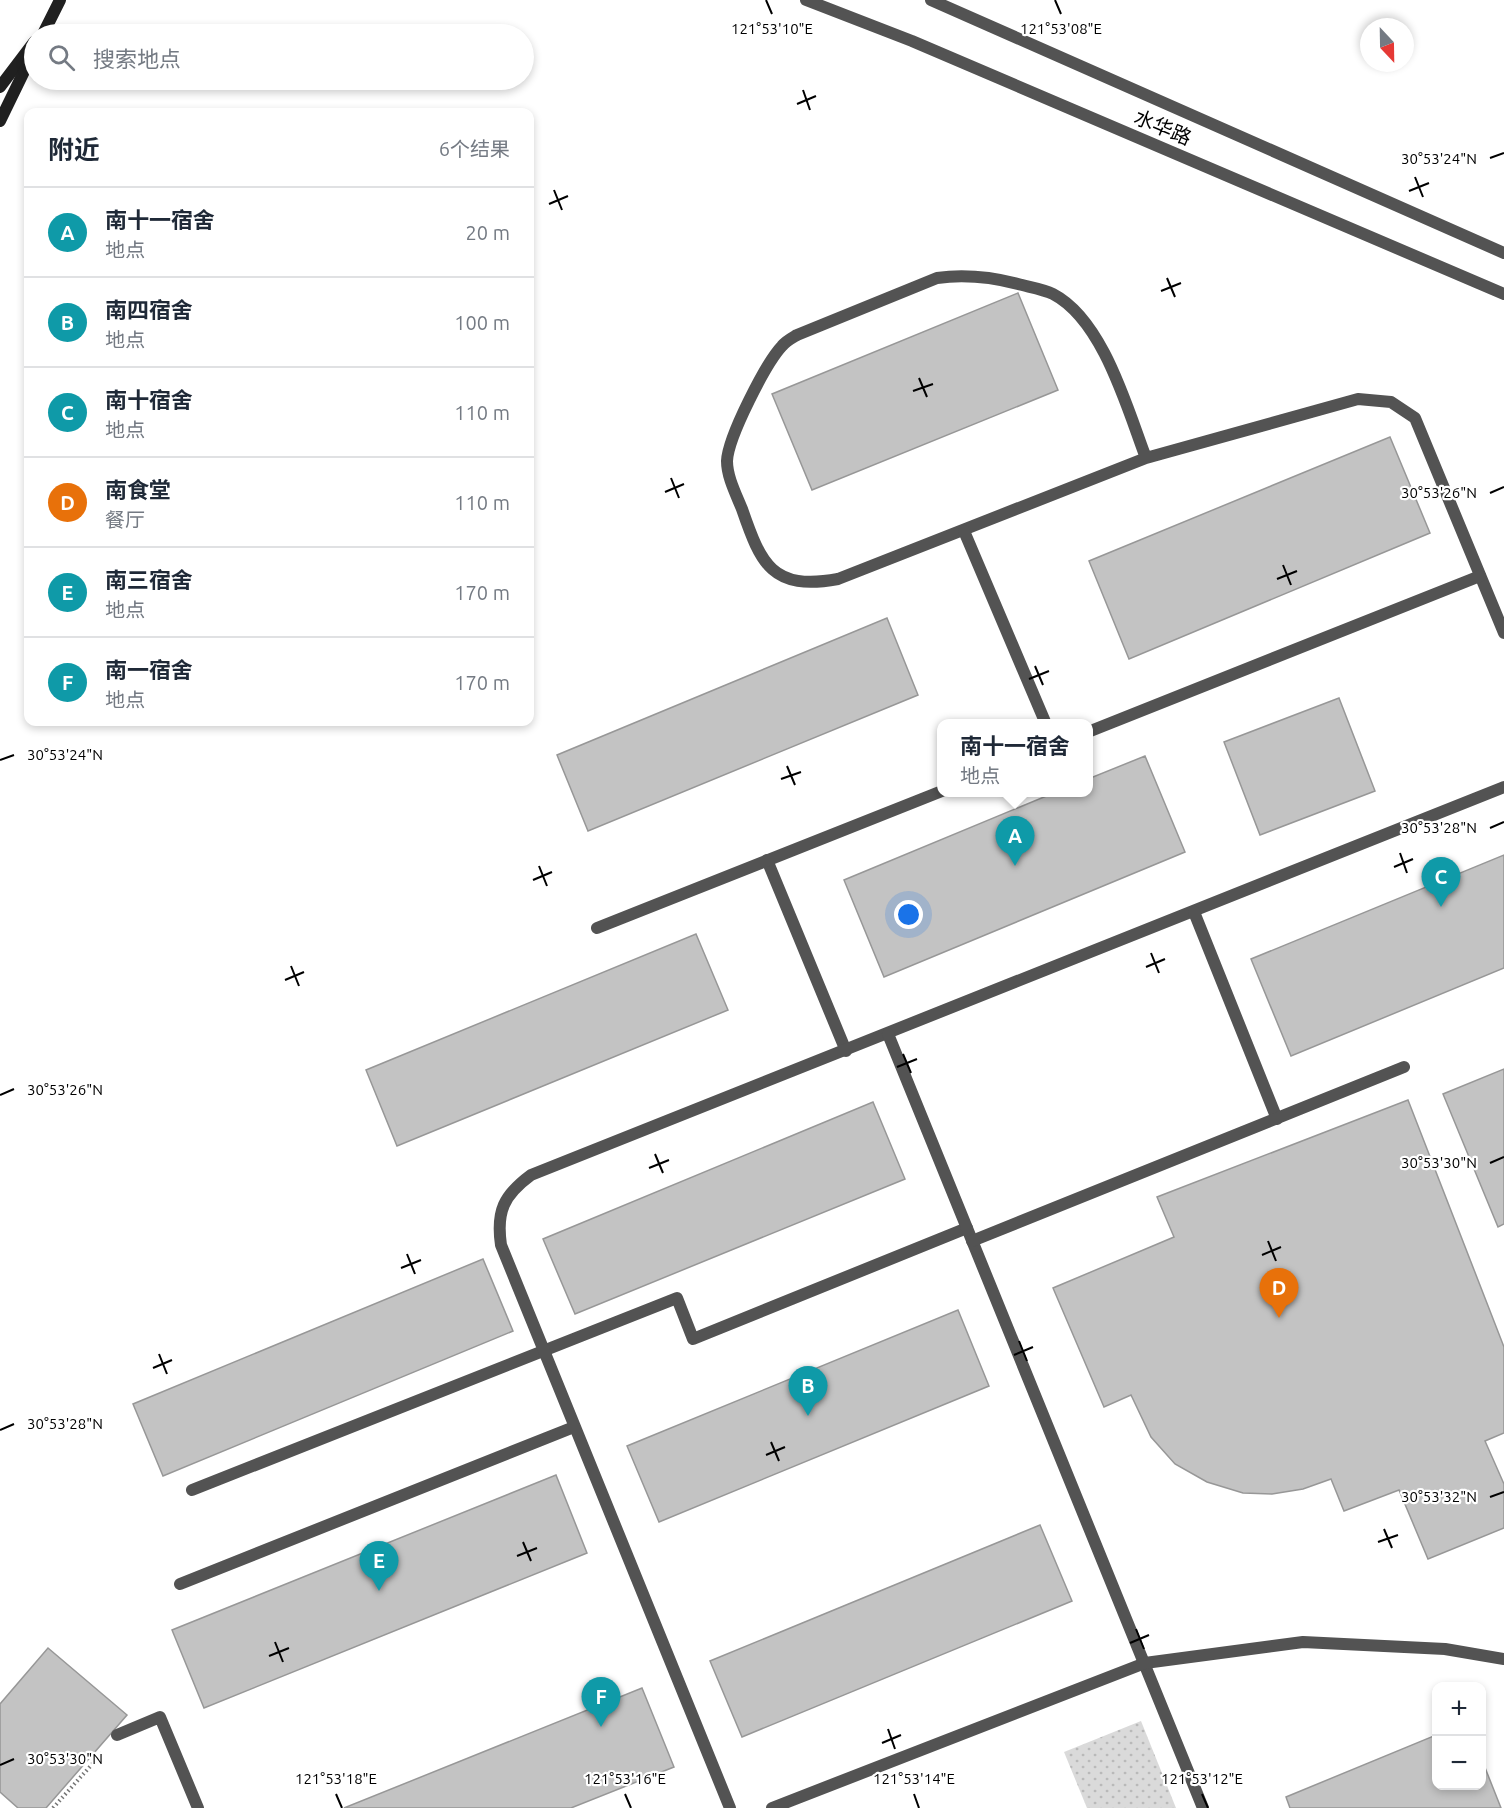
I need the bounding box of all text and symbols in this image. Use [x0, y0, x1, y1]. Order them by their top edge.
north arrow [1360, 18, 1414, 72]
text: 121°53'10"E [731, 20, 813, 37]
text: 121°53'08"E [1020, 20, 1102, 37]
search box [24, 24, 534, 90]
icon: search [45, 41, 78, 74]
text: 搜索地点 [93, 46, 181, 71]
street label: 水华路 [1131, 105, 1195, 149]
text: 附近 [48, 135, 100, 164]
text: 6个结果 [439, 137, 510, 160]
text: 30°53'24"N [1401, 150, 1477, 167]
text: 南十一宿舍 [105, 207, 215, 232]
text: A [60, 221, 75, 244]
text: 20 m [466, 221, 510, 244]
text: 地点 [105, 238, 145, 261]
text: 南四宿舍 [105, 297, 193, 322]
text: B [61, 311, 74, 334]
text: 100 m [454, 311, 510, 334]
text: 地点 [105, 328, 145, 351]
text: 南十宿舍 [105, 387, 193, 412]
text: C [61, 401, 74, 424]
text: 110 m [454, 401, 510, 424]
text: 地点 [105, 418, 145, 441]
text: 南食堂 [105, 477, 171, 502]
text: 30°53'26"N [1401, 484, 1477, 501]
text: D [60, 491, 75, 514]
text: 110 m [454, 491, 510, 514]
text: 餐厅 [105, 508, 145, 531]
text: 南三宿舍 [105, 567, 193, 592]
text: E [62, 581, 73, 604]
text: 170 m [454, 581, 510, 604]
text: 地点 [105, 598, 145, 621]
text: 南一宿舍 [105, 657, 193, 682]
text: F [62, 671, 73, 694]
text: 170 m [454, 671, 510, 694]
text: 地点 [105, 688, 145, 711]
popup [937, 719, 1093, 797]
text: 南十一宿舍 [960, 733, 1070, 758]
text: 30°53'24"N [27, 746, 103, 763]
text: 地点 [960, 764, 1000, 787]
pin: A [996, 816, 1034, 866]
text: 30°53'28"N [1401, 819, 1477, 836]
pin: C [1422, 858, 1460, 907]
your location [894, 900, 923, 929]
text: 30°53'26"N [27, 1081, 103, 1098]
text: 30°53'30"N [1401, 1154, 1477, 1171]
pin: D [1260, 1268, 1298, 1318]
pin: B [788, 1366, 828, 1416]
text: 30°53'28"N [27, 1415, 103, 1432]
text: 30°53'32"N [1401, 1488, 1477, 1505]
pin: E [360, 1542, 398, 1591]
pin: F [582, 1678, 620, 1727]
map controls [1432, 1682, 1486, 1790]
button: + [1432, 1682, 1486, 1736]
button: − [1432, 1736, 1486, 1790]
text: 30°53'30"N [27, 1750, 103, 1767]
text: 121°53'18"E [295, 1770, 377, 1787]
text: 121°53'16"E [584, 1770, 666, 1787]
text: 121°53'14"E [873, 1770, 955, 1787]
text: 121°53'12"E [1161, 1770, 1243, 1787]

